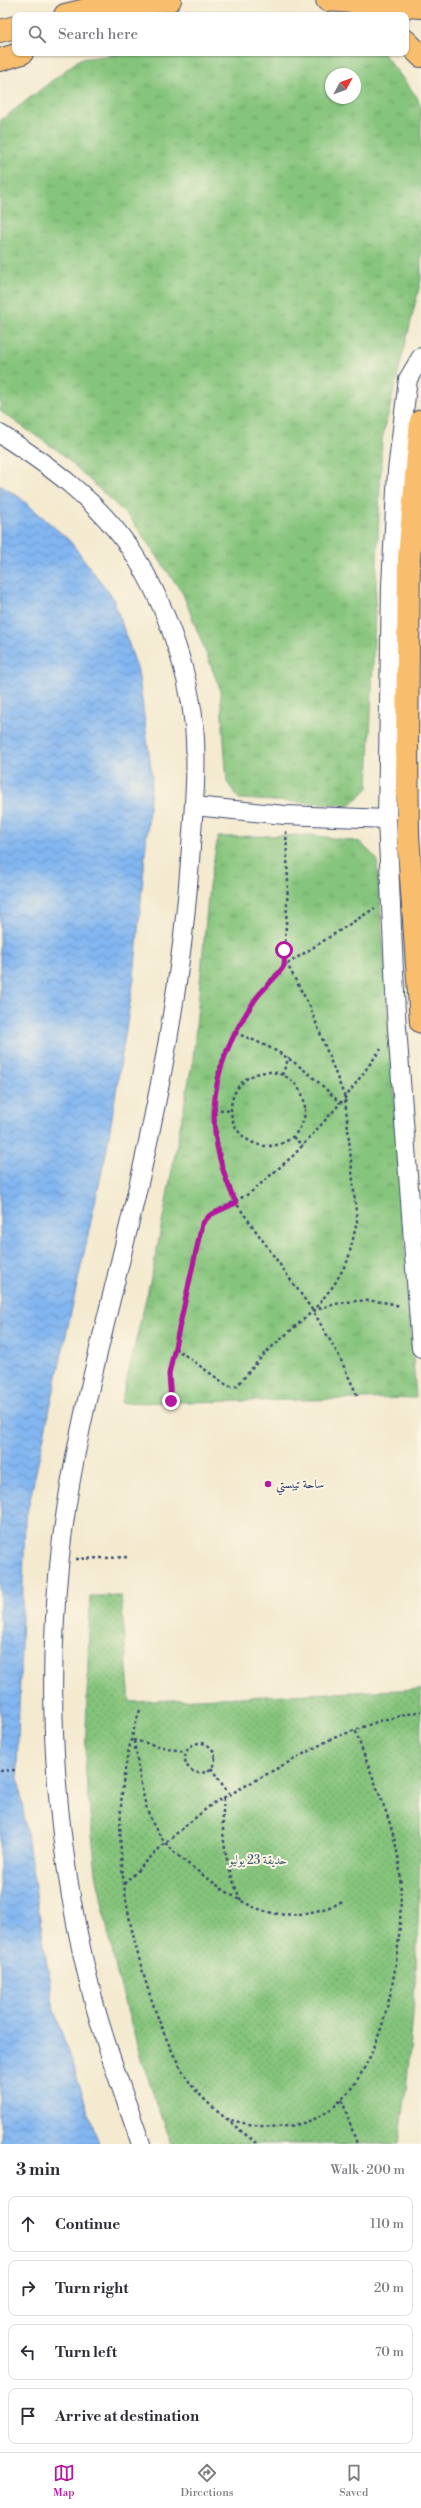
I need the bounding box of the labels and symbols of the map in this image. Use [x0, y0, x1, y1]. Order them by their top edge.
north arrow [325, 68, 361, 104]
route start [275, 941, 293, 959]
route end [162, 1392, 180, 1410]
place label: ساحة تيبستي [276, 1477, 324, 1496]
marker: ساحة تيبستي [263, 1479, 273, 1489]
park label: حديقة 23 يوليو [228, 1853, 287, 1868]

